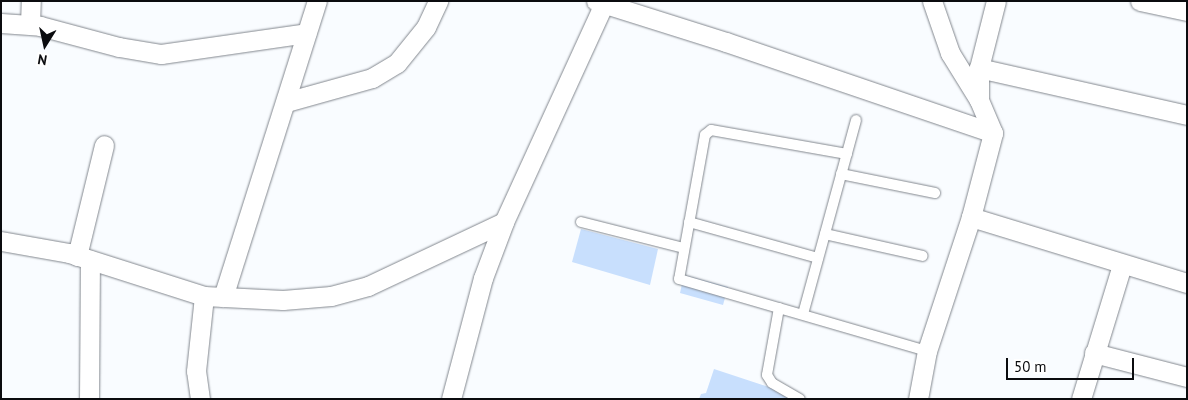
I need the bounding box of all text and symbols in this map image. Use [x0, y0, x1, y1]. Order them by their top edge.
north arrow [20, 20, 70, 70]
text: N [36, 50, 48, 69]
scale bar [1008, 348, 1136, 380]
text: 50 m [1014, 357, 1047, 376]

